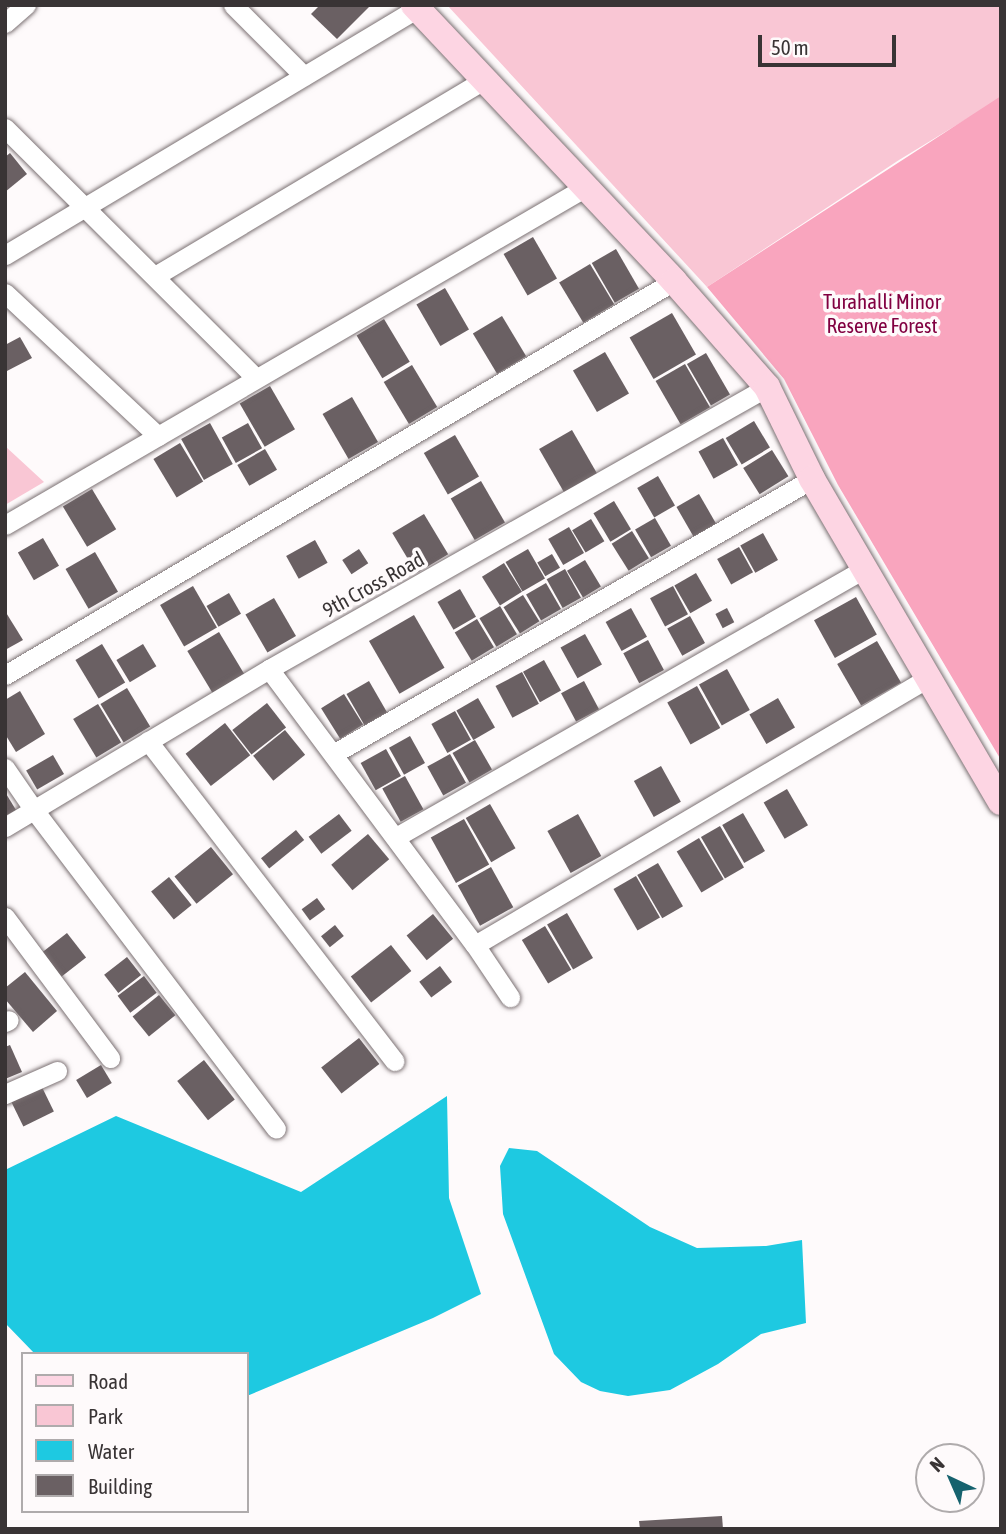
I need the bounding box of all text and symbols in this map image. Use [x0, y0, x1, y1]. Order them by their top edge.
scale bar [761, 21, 899, 65]
text: 50 m [771, 35, 809, 59]
park label: Turahalli Minor Reserve Forest [823, 288, 941, 338]
street label: 9th Cross Road [318, 546, 428, 622]
legend [21, 1352, 248, 1513]
text: Road [88, 1369, 128, 1393]
text: Park [88, 1404, 123, 1428]
text: Water [88, 1439, 134, 1463]
north arrow [915, 1443, 985, 1513]
text: N [925, 1453, 948, 1476]
text: Building [88, 1474, 152, 1498]

